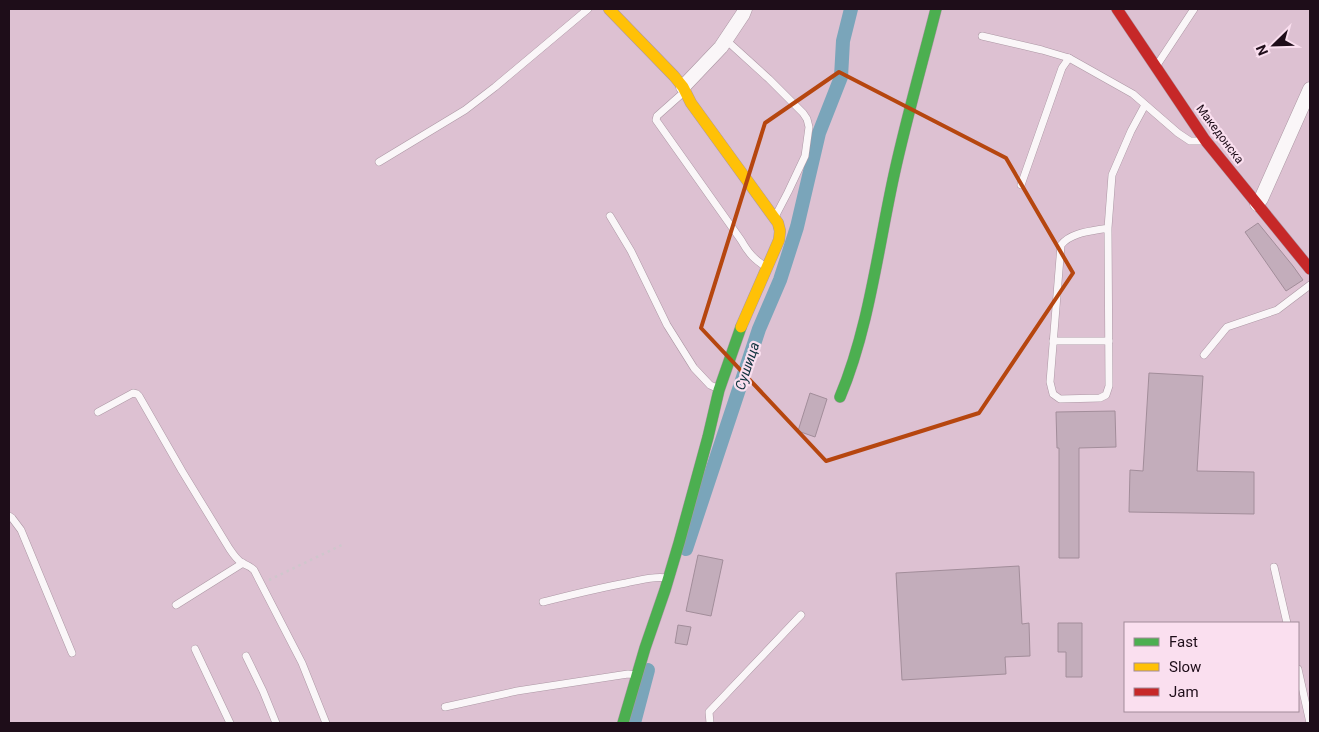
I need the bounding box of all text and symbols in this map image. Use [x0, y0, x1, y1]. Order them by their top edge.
north arrow [1249, 20, 1299, 70]
text: N [1253, 42, 1271, 58]
street label: Македонска [1193, 102, 1247, 166]
water label: Сушица [732, 340, 762, 392]
legend [1124, 622, 1299, 712]
text: Fast [1169, 633, 1198, 651]
text: Slow [1169, 658, 1201, 676]
text: Jam [1169, 683, 1199, 701]

